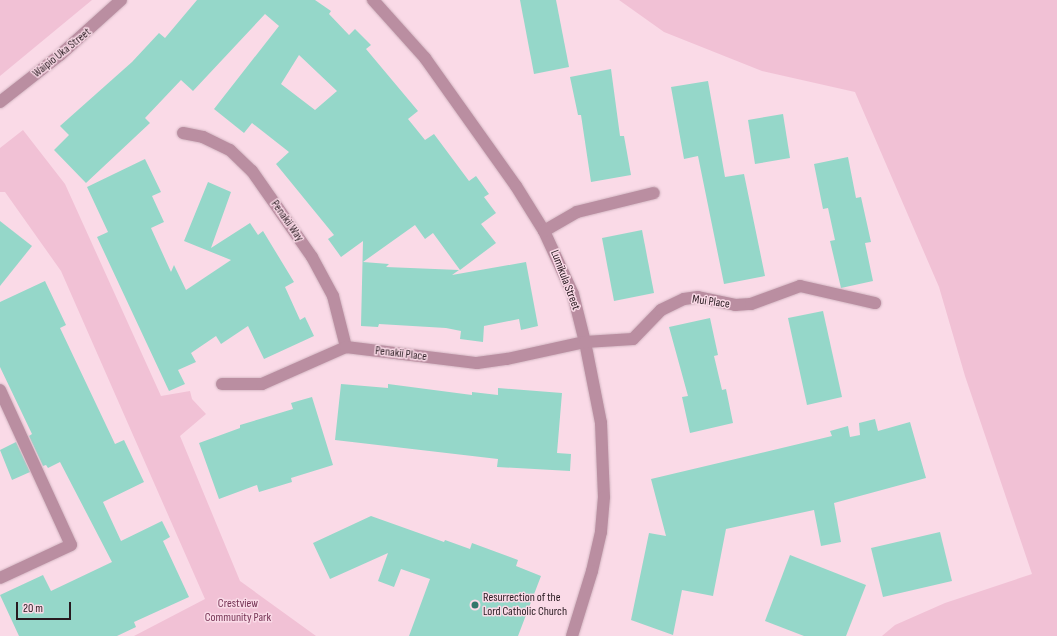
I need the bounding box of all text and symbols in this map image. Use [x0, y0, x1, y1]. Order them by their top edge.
street label: Waipio Uka Street [30, 25, 94, 81]
street label: Penakii Way [268, 198, 306, 244]
street label: Lumikula Street [547, 248, 583, 312]
street label: Mui Place [691, 292, 731, 312]
street label: Penakii Place [374, 344, 428, 364]
place label: Resurrection of the Lord Catholic Church [483, 591, 567, 619]
scale bar [18, 594, 73, 620]
park label: Crestview Community Park [205, 597, 271, 625]
marker: Resurrection of the Lord Catholic Church [470, 600, 480, 610]
text: 20 m [23, 601, 43, 616]

